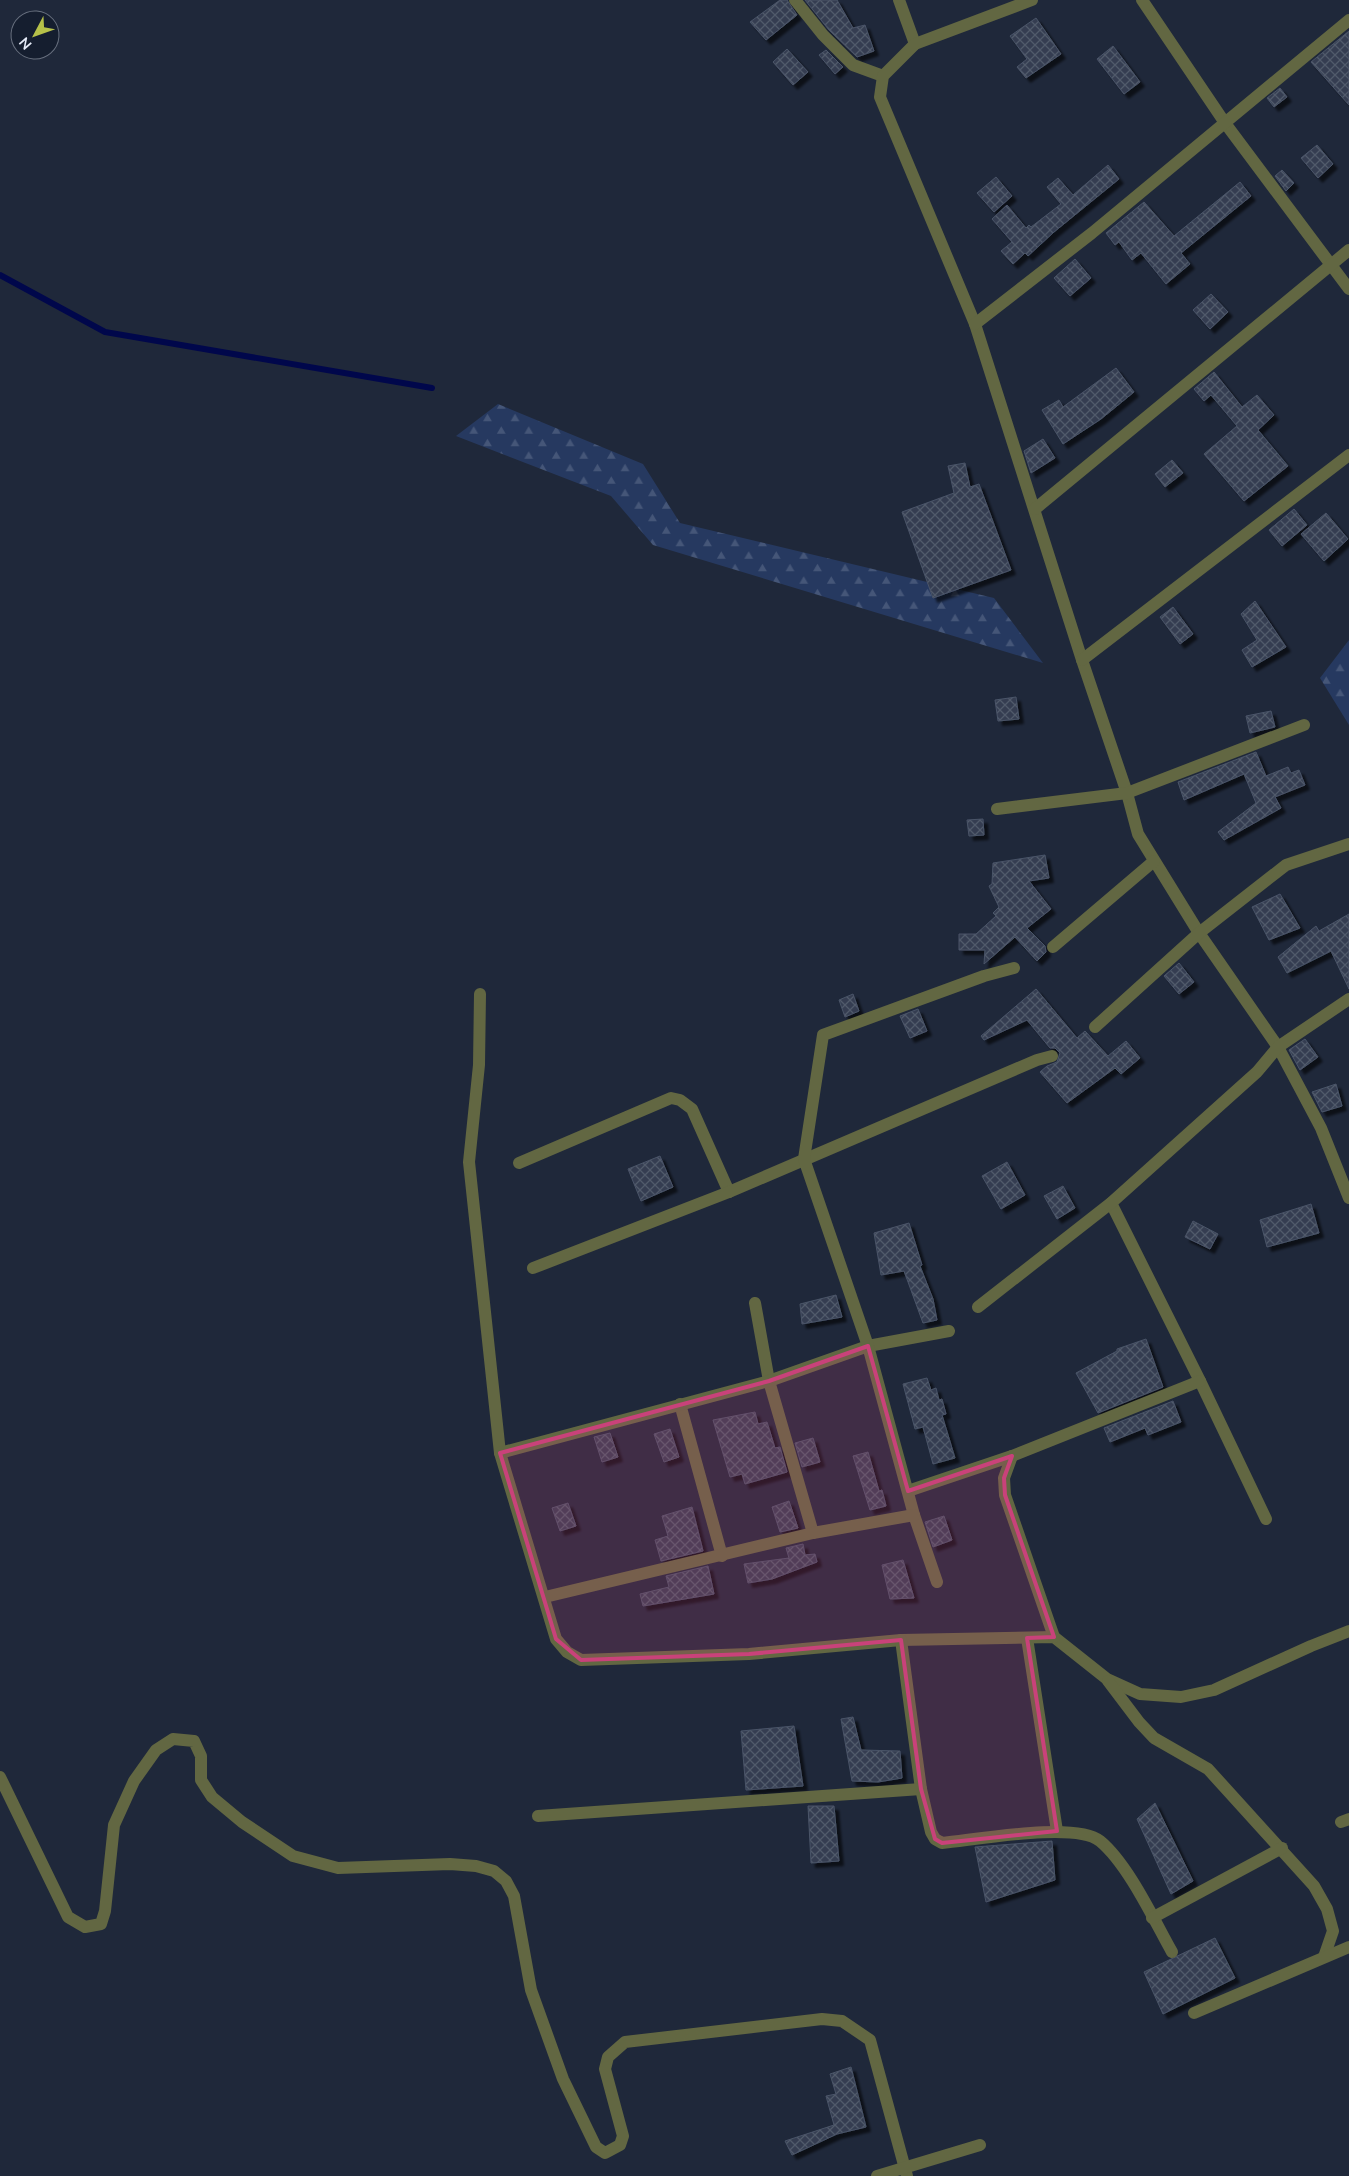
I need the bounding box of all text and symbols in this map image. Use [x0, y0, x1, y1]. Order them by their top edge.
north arrow [10, 10, 60, 60]
text: N [15, 34, 35, 53]

